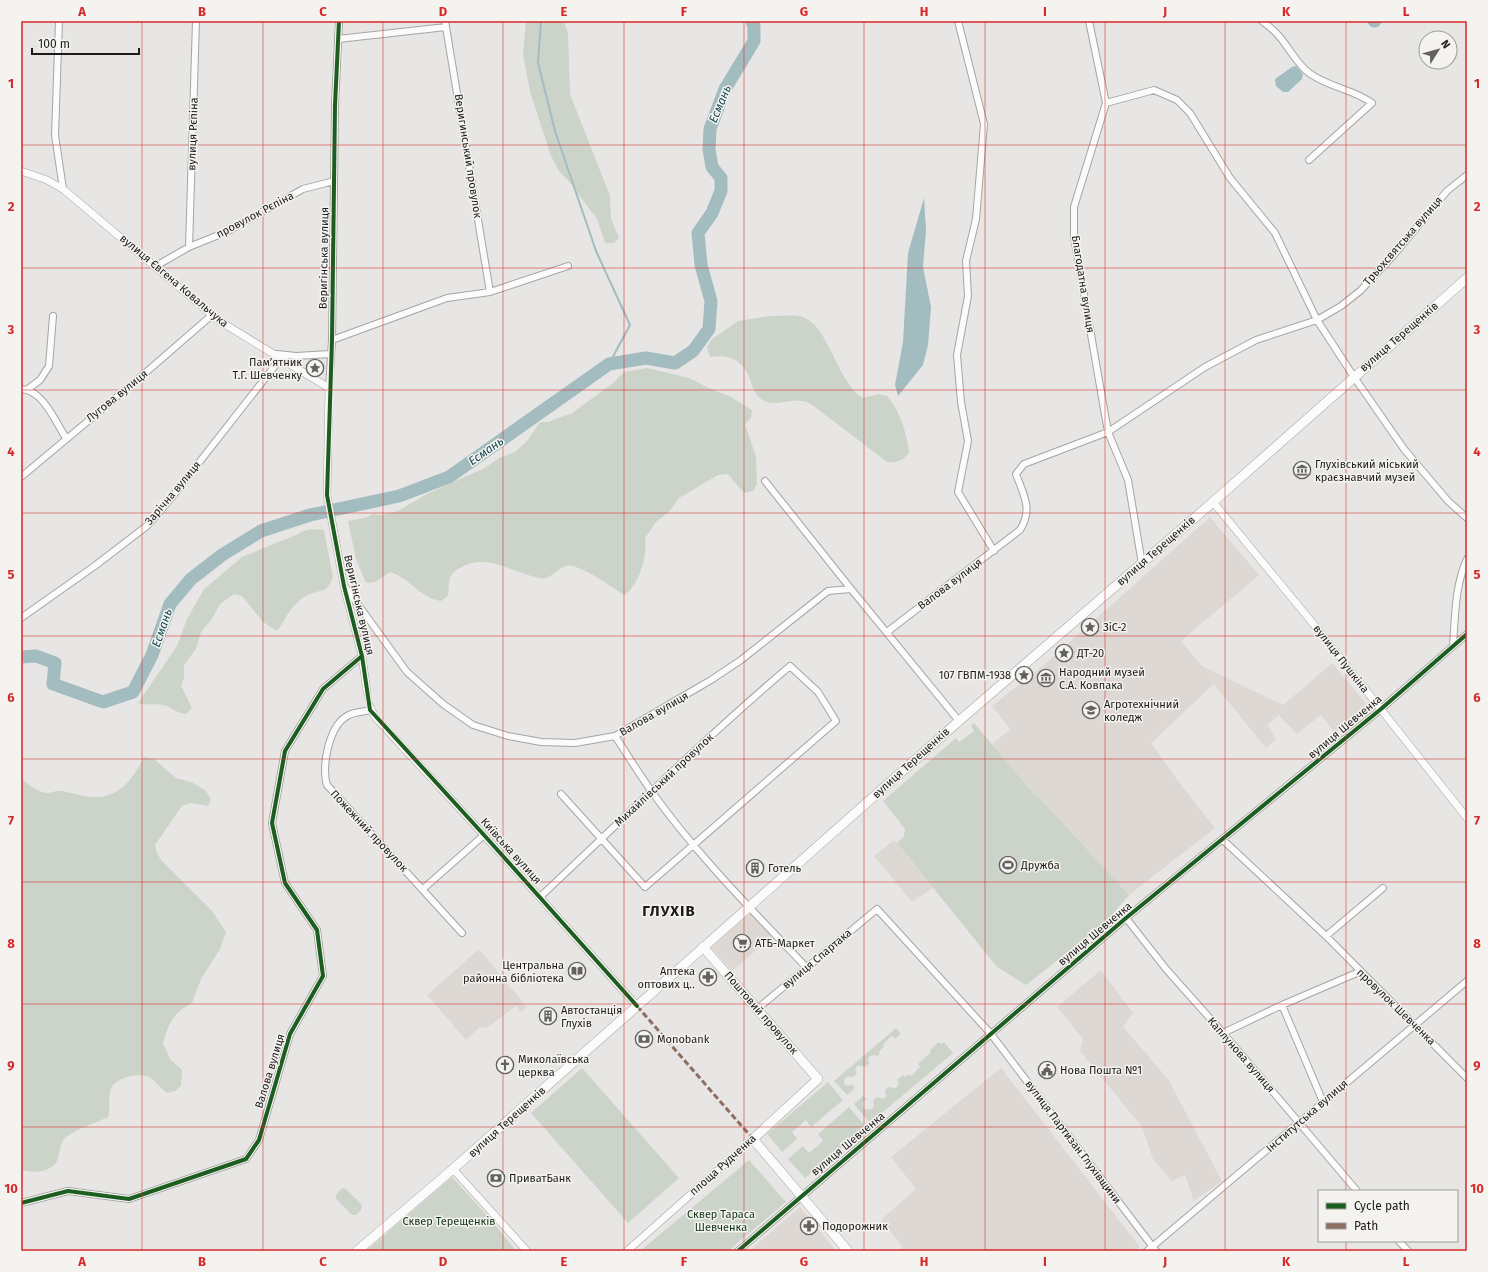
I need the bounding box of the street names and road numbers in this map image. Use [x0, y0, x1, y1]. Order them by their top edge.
street label: Веригинський провулок [452, 93, 484, 219]
street label: вулиця Рєпіна [185, 97, 201, 171]
street label: провулок Рєпіна [214, 189, 296, 241]
street label: Трьохсвятська вулиця [1361, 194, 1445, 288]
street label: Веригінська вулиця [317, 207, 331, 309]
street label: вулиця Євгена Ковальчука [117, 232, 231, 330]
street label: Благодатна вулиця [1069, 234, 1097, 334]
street label: вулиця Терещенків [1357, 299, 1441, 375]
street label: Лугова вулиця [84, 367, 150, 425]
street label: Зарічна вулиця [142, 458, 204, 528]
street label: вулиця Терещенків [1114, 513, 1198, 589]
street label: Веригінська вулиця [341, 554, 377, 656]
street label: Валова вулиця [915, 556, 985, 612]
street label: вулиця Пушкіна [1310, 622, 1372, 696]
street label: Валова вулиця [617, 689, 691, 739]
street label: вулиця Шевченка [1306, 692, 1384, 762]
street label: вулиця Терещенків [870, 725, 952, 801]
street label: Михайлівський провулок [612, 731, 716, 829]
street label: Пожежний провулок [328, 787, 411, 875]
street label: Київська вулиця [478, 815, 544, 887]
street label: вулиця Шевченка [1056, 899, 1134, 969]
street label: вулиця Спартака [780, 926, 854, 992]
street label: провулок Шевченка [1354, 966, 1438, 1048]
street label: Поштовий провулок [722, 969, 801, 1057]
street label: Каплунова вулиця [1205, 1015, 1277, 1095]
street label: Валова вулиця [252, 1032, 288, 1110]
street label: Інститутська вулиця [1264, 1077, 1350, 1155]
street label: вулиця Партизан Глухівщини [1022, 1078, 1124, 1206]
street label: вулиця Терещенків [466, 1084, 548, 1160]
street label: вулиця Шевченка [809, 1109, 887, 1179]
street label: площа Рудченка [687, 1132, 759, 1198]

